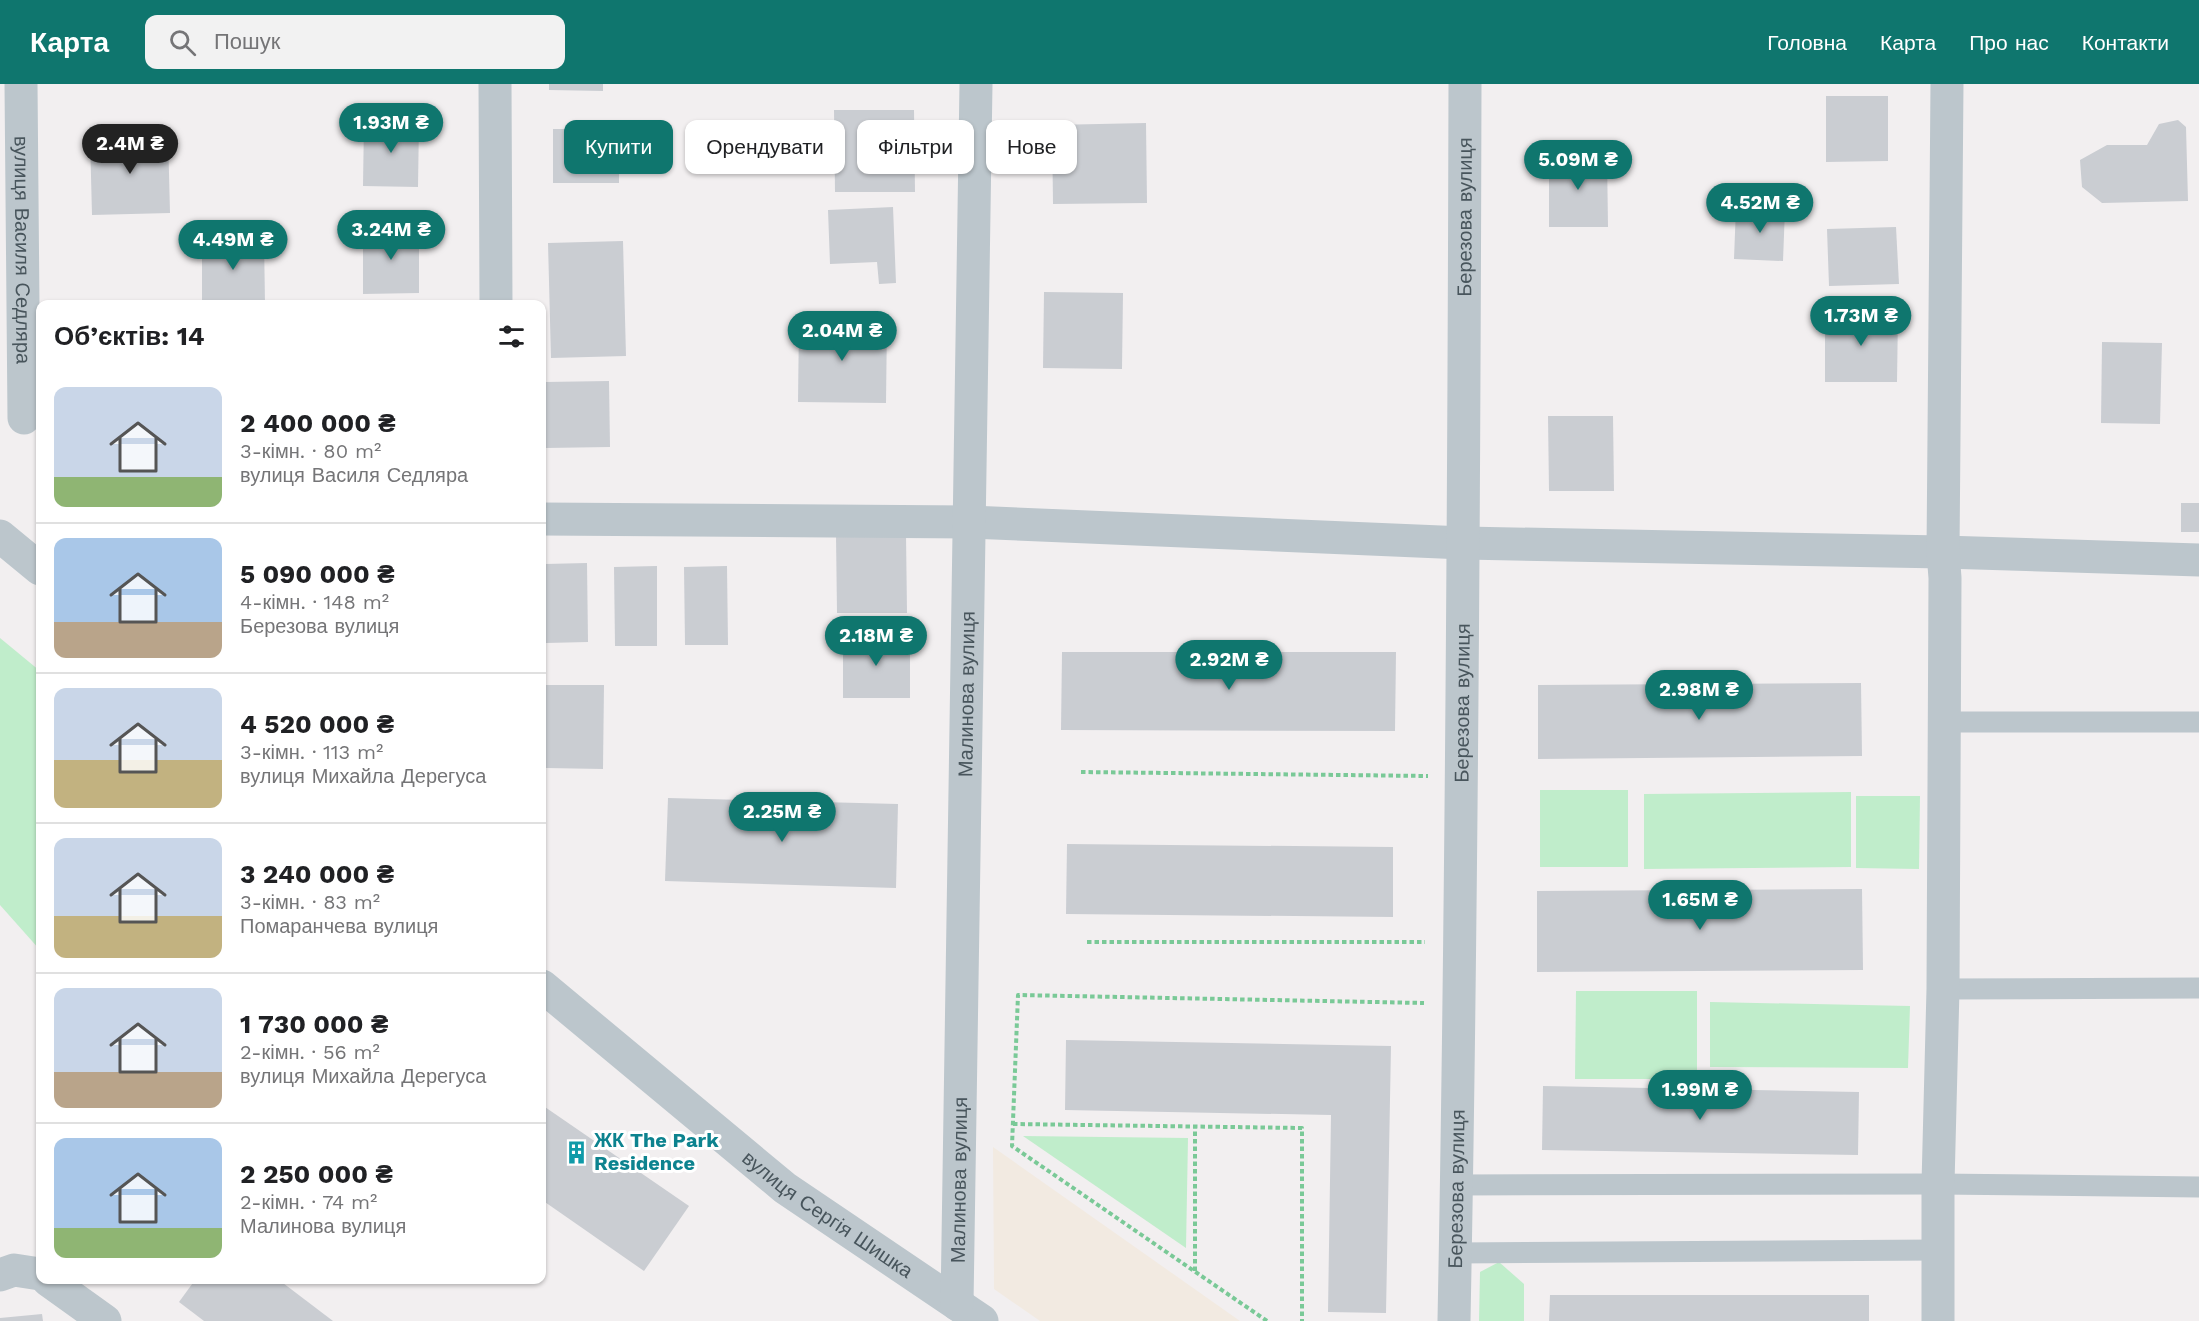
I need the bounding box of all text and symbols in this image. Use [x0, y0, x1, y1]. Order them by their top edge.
search box [145, 15, 565, 69]
text: Карта [30, 26, 109, 59]
icon: search [166, 26, 199, 59]
text: Пошук [214, 29, 280, 54]
text: Головна [1767, 30, 1847, 55]
text: Карта [1880, 30, 1936, 55]
text: Про нас [1969, 30, 2049, 55]
text: Контакти [2082, 30, 2169, 55]
pin: 1.93M ₴ [336, 103, 446, 154]
text: 1.93M ₴ [353, 110, 429, 134]
chip: Купити [564, 120, 673, 174]
chip: Орендувати [685, 120, 845, 174]
chip: Фільтри [857, 120, 974, 174]
chip: Нове [986, 120, 1077, 174]
pin: 2.4M ₴ [81, 124, 179, 175]
text: 2.4M ₴ [96, 131, 164, 155]
street label: вулиця Василя Седляра [9, 136, 36, 365]
street label: Березова вулиця [1452, 137, 1477, 297]
pin: 5.09M ₴ [1523, 140, 1633, 191]
text: 5.09M ₴ [1538, 147, 1618, 171]
pin: 4.52M ₴ [1705, 183, 1815, 234]
text: 4.52M ₴ [1720, 190, 1800, 214]
pin: 3.24M ₴ [336, 210, 446, 261]
text: 3.24M ₴ [351, 217, 431, 241]
pin: 4.49M ₴ [178, 220, 288, 271]
text: 4.49M ₴ [192, 227, 274, 251]
pin: 1.73M ₴ [1806, 296, 1916, 347]
text: 1.73M ₴ [1824, 303, 1898, 327]
pin: 2.04M ₴ [787, 311, 897, 362]
text: 2.04M ₴ [802, 318, 882, 342]
icon: filters [495, 320, 528, 353]
text: Об’єктів: 14 [54, 321, 205, 351]
text: 2 400 000 ₴ [240, 408, 396, 438]
icon: home [102, 411, 174, 483]
text: 3-кімн. · 80 m² [240, 439, 381, 463]
text: вулиця Василя Седляра [240, 463, 468, 487]
text: 5 090 000 ₴ [240, 559, 395, 589]
icon: home [102, 562, 174, 634]
text: 4-кімн. · 148 m² [240, 590, 389, 614]
street label: Малинова вулиця [953, 611, 980, 777]
text: Березова вулиця [240, 614, 399, 638]
pin: 2.18M ₴ [821, 616, 931, 667]
text: 2.18M ₴ [839, 623, 913, 647]
street label: Березова вулиця [1449, 623, 1475, 783]
pin: 2.92M ₴ [1174, 640, 1284, 691]
text: 2.92M ₴ [1189, 647, 1269, 671]
pin: 2.98M ₴ [1644, 670, 1754, 721]
text: 2.98M ₴ [1659, 677, 1739, 701]
text: 4 520 000 ₴ [240, 709, 394, 739]
icon: home [102, 712, 174, 784]
text: 3-кімн. · 113 m² [240, 740, 383, 764]
text: вулиця Михайла Дерегуса [240, 764, 486, 788]
pin: 2.25M ₴ [727, 792, 837, 843]
text: 2.25M ₴ [743, 799, 821, 823]
text: 3 240 000 ₴ [240, 859, 394, 889]
icon: home [102, 862, 174, 934]
pin: 1.65M ₴ [1645, 880, 1755, 931]
text: 1.65M ₴ [1662, 887, 1738, 911]
text: 3-кімн. · 83 m² [240, 890, 380, 914]
text: Помаранчева вулиця [240, 914, 438, 938]
text: 1 730 000 ₴ [240, 1009, 388, 1039]
icon: home [102, 1012, 174, 1084]
text: 2-кімн. · 56 m² [240, 1040, 380, 1064]
text: вулиця Михайла Дерегуса [240, 1064, 486, 1088]
pin: 1.99M ₴ [1645, 1070, 1755, 1121]
text: 1.99M ₴ [1662, 1077, 1738, 1101]
street label: Малинова вулиця [946, 1097, 972, 1263]
street label: Березова вулиця [1443, 1109, 1470, 1269]
place label: ЖК The Park Residence [593, 1128, 719, 1175]
building icon: ЖК The Park Residence [563, 1139, 589, 1165]
street label: вулиця Сергія Шишка [737, 1146, 918, 1283]
text: 2 250 000 ₴ [240, 1159, 393, 1189]
icon: home [102, 1162, 174, 1234]
text: 2-кімн. · 74 m² [240, 1190, 377, 1214]
text: Малинова вулиця [240, 1214, 406, 1238]

